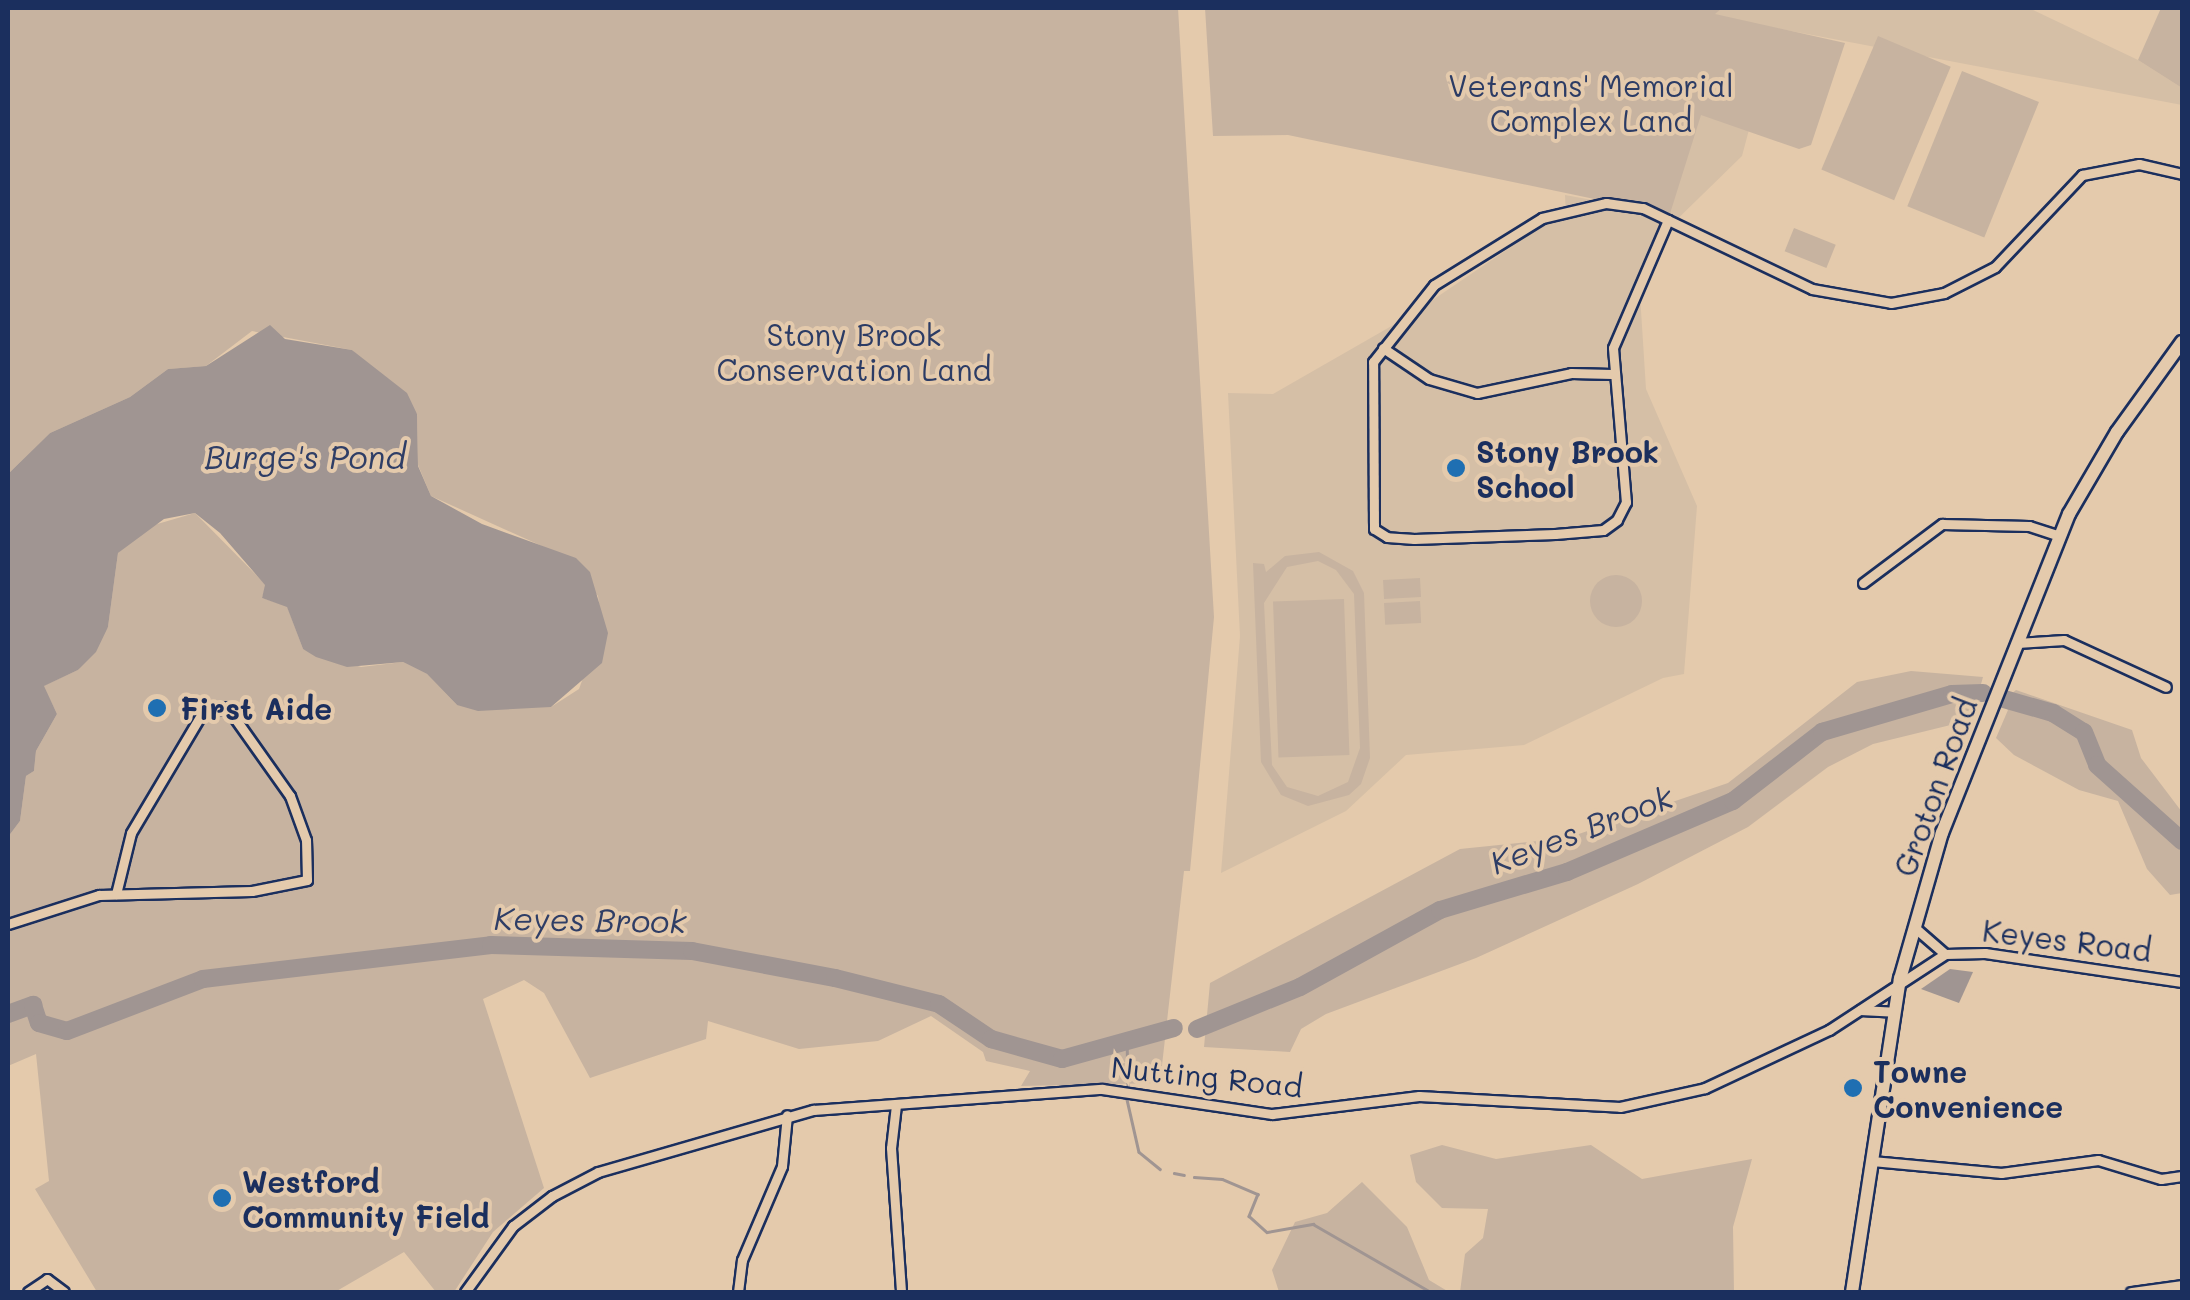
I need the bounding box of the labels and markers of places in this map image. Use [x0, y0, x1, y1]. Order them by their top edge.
place label: Stony Brook School [1476, 433, 1659, 504]
marker: Stony Brook School [1445, 457, 1467, 479]
place label: First Aide [180, 690, 332, 726]
marker: First Aide [144, 695, 170, 721]
place label: Towne Convenience [1873, 1053, 2063, 1124]
marker: Towne Convenience [1842, 1077, 1864, 1099]
place label: Westford Community Field [242, 1163, 489, 1234]
marker: Westford Community Field [211, 1187, 233, 1209]

